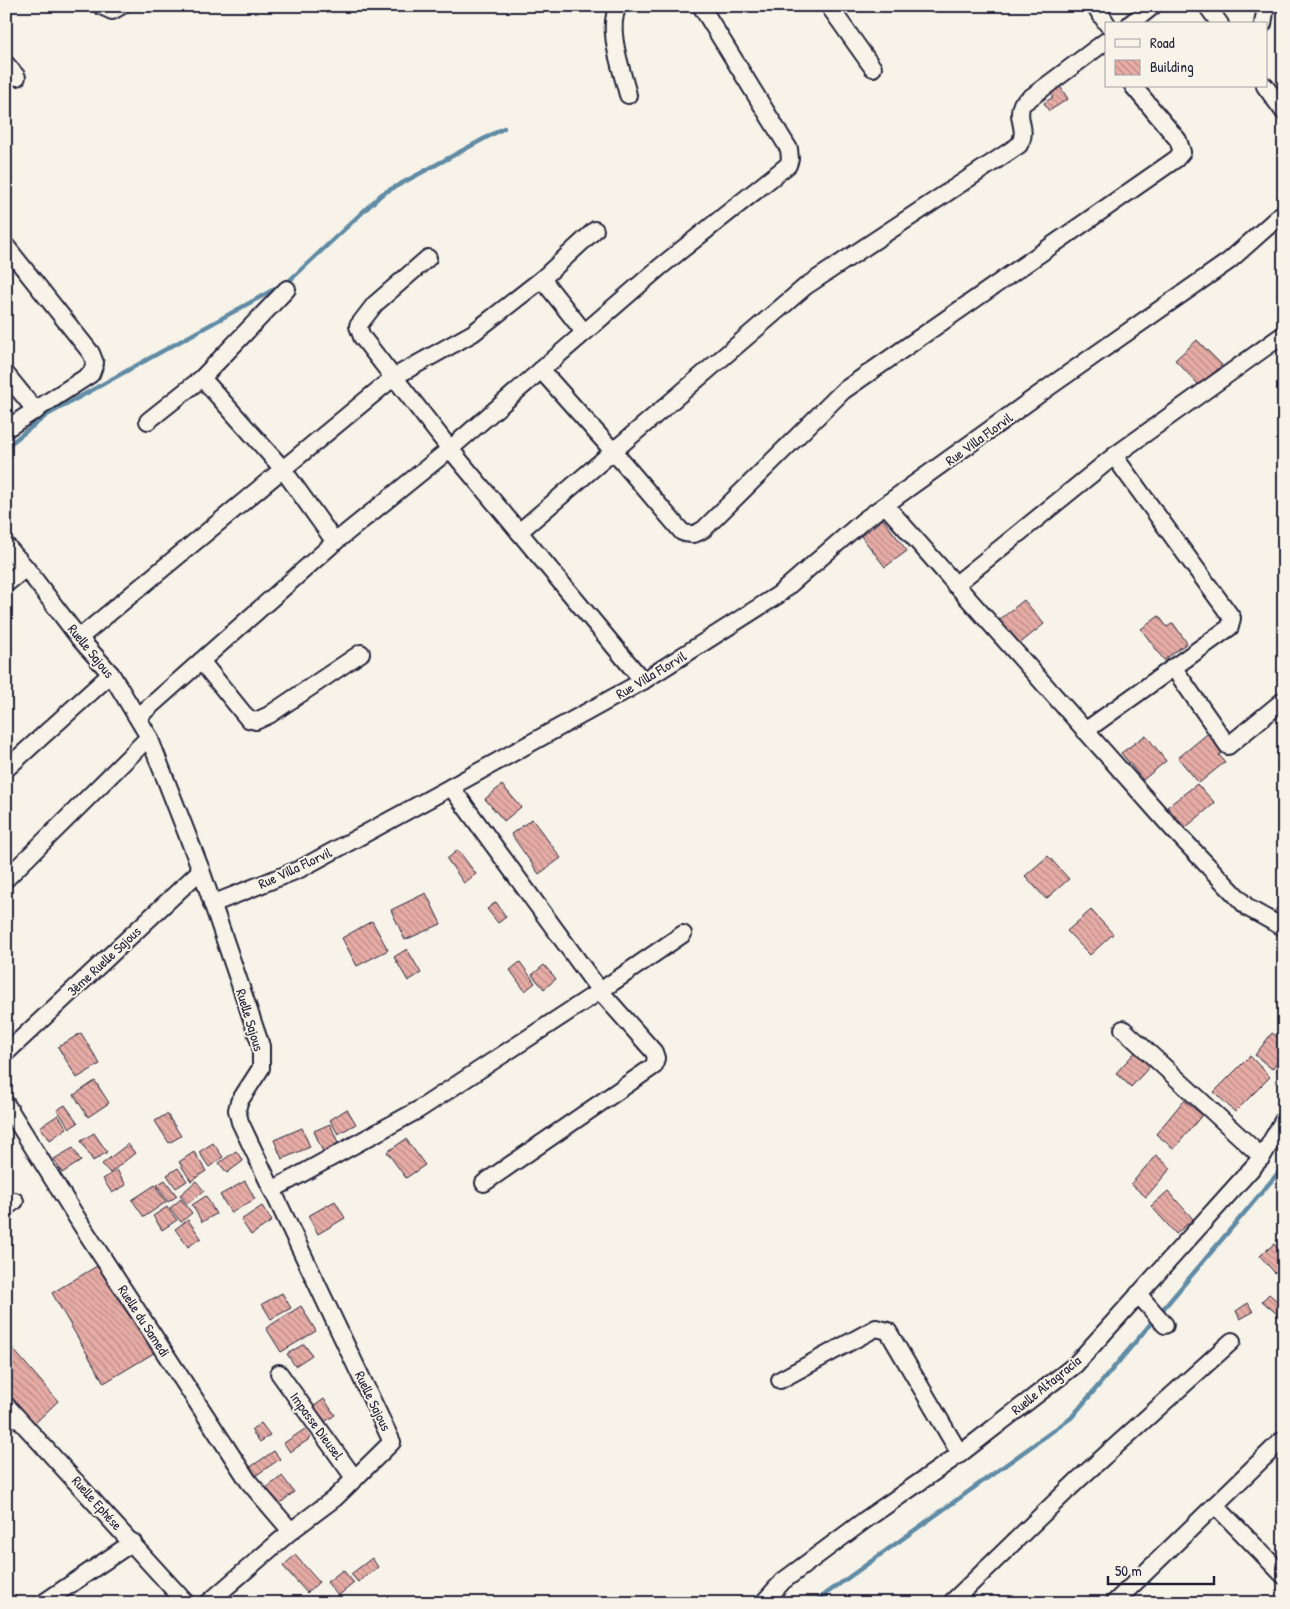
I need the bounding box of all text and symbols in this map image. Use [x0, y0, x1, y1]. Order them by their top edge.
legend [1105, 22, 1268, 88]
text: Road [1150, 32, 1175, 53]
text: Building [1150, 56, 1194, 77]
street label: Rue Villa Florvil [941, 408, 1016, 469]
street label: Ruelle Sajous [63, 620, 119, 682]
street label: Rue Villa Florvil [612, 646, 690, 703]
street label: Rue Villa Florvil [255, 842, 335, 893]
street label: 3ème Ruelle Sajous [63, 922, 145, 1000]
street label: Ruelle Sajous [231, 986, 269, 1054]
street label: Ruelle du Samedi [114, 1281, 175, 1360]
street label: Ruelle Altagracia [1007, 1350, 1085, 1419]
street label: Ruelle Sajous [350, 1368, 396, 1434]
street label: Impasse Dieusel [286, 1388, 349, 1464]
street label: Ruelle Ephése [67, 1471, 127, 1535]
scale bar [1108, 1554, 1214, 1586]
text: 50 m [1115, 1560, 1142, 1581]

